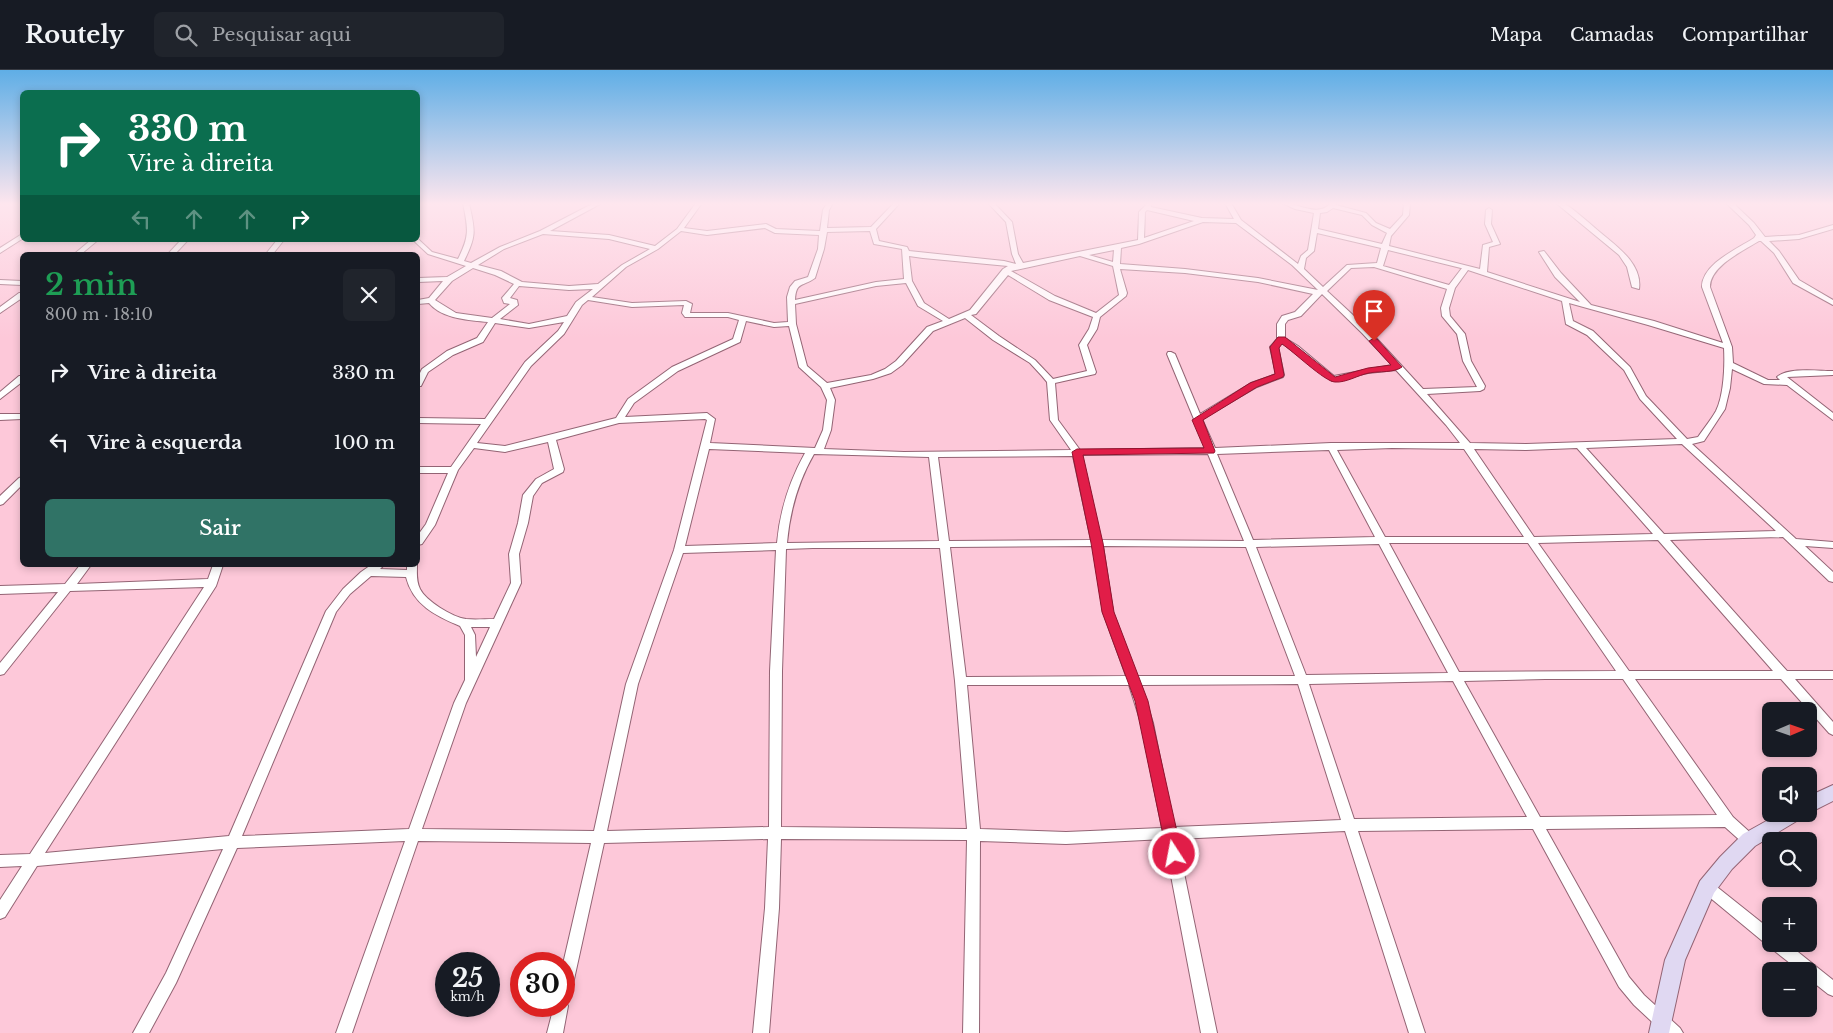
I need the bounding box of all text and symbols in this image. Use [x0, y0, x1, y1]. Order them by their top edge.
search box [154, 12, 504, 57]
text: Routely [25, 20, 124, 49]
icon: search [172, 21, 200, 49]
text: Pesquisar aqui [212, 23, 351, 46]
text: Mapa [1490, 24, 1542, 46]
text: Camadas [1570, 24, 1654, 46]
text: Compartilhar [1682, 24, 1808, 46]
text: 330 m [128, 107, 247, 150]
icon: right [45, 110, 110, 175]
text: Vire à direita [128, 150, 273, 177]
icon: left [127, 205, 155, 233]
icon: ahead [180, 205, 208, 233]
icon: ahead [233, 205, 261, 233]
icon: right [286, 205, 314, 233]
text: 2 min [45, 266, 137, 303]
button: close [343, 269, 395, 321]
pin [1353, 290, 1395, 341]
icon: arrive [1360, 297, 1388, 325]
text: 800 m · 18:10 [45, 304, 153, 324]
icon: right [45, 358, 73, 386]
text: Vire à direita [88, 361, 217, 384]
text: 330 m [332, 361, 395, 384]
icon: left [45, 428, 73, 456]
text: Vire à esquerda [88, 431, 242, 454]
text: 100 m [334, 431, 395, 454]
button: Sair [45, 499, 395, 557]
north arrow [1762, 702, 1818, 758]
map controls [1762, 702, 1817, 1017]
button: sound [1762, 767, 1817, 822]
position arrow [1147, 827, 1199, 879]
button: search [1762, 832, 1817, 887]
button: + [1762, 897, 1817, 952]
speed limit sign: 30 [510, 952, 575, 1017]
button: − [1762, 962, 1817, 1017]
text: 25 [452, 963, 483, 994]
text: km/h [450, 989, 485, 1004]

